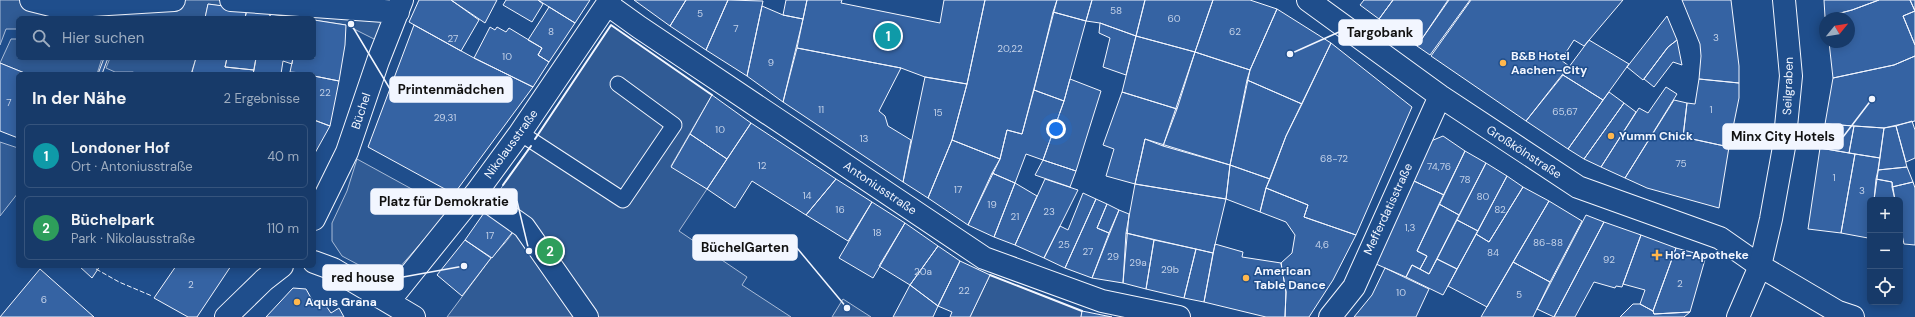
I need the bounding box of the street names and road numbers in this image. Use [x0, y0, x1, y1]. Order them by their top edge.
street label: Seilgraben [1779, 57, 1797, 115]
street label: Büchel [348, 91, 374, 131]
street label: Nikolausstraße [480, 106, 542, 182]
street label: Großkölnstraße [1483, 122, 1565, 182]
street label: Antoniusstraße [840, 158, 920, 219]
street label: Mefferdatisstraße [1360, 160, 1416, 257]

